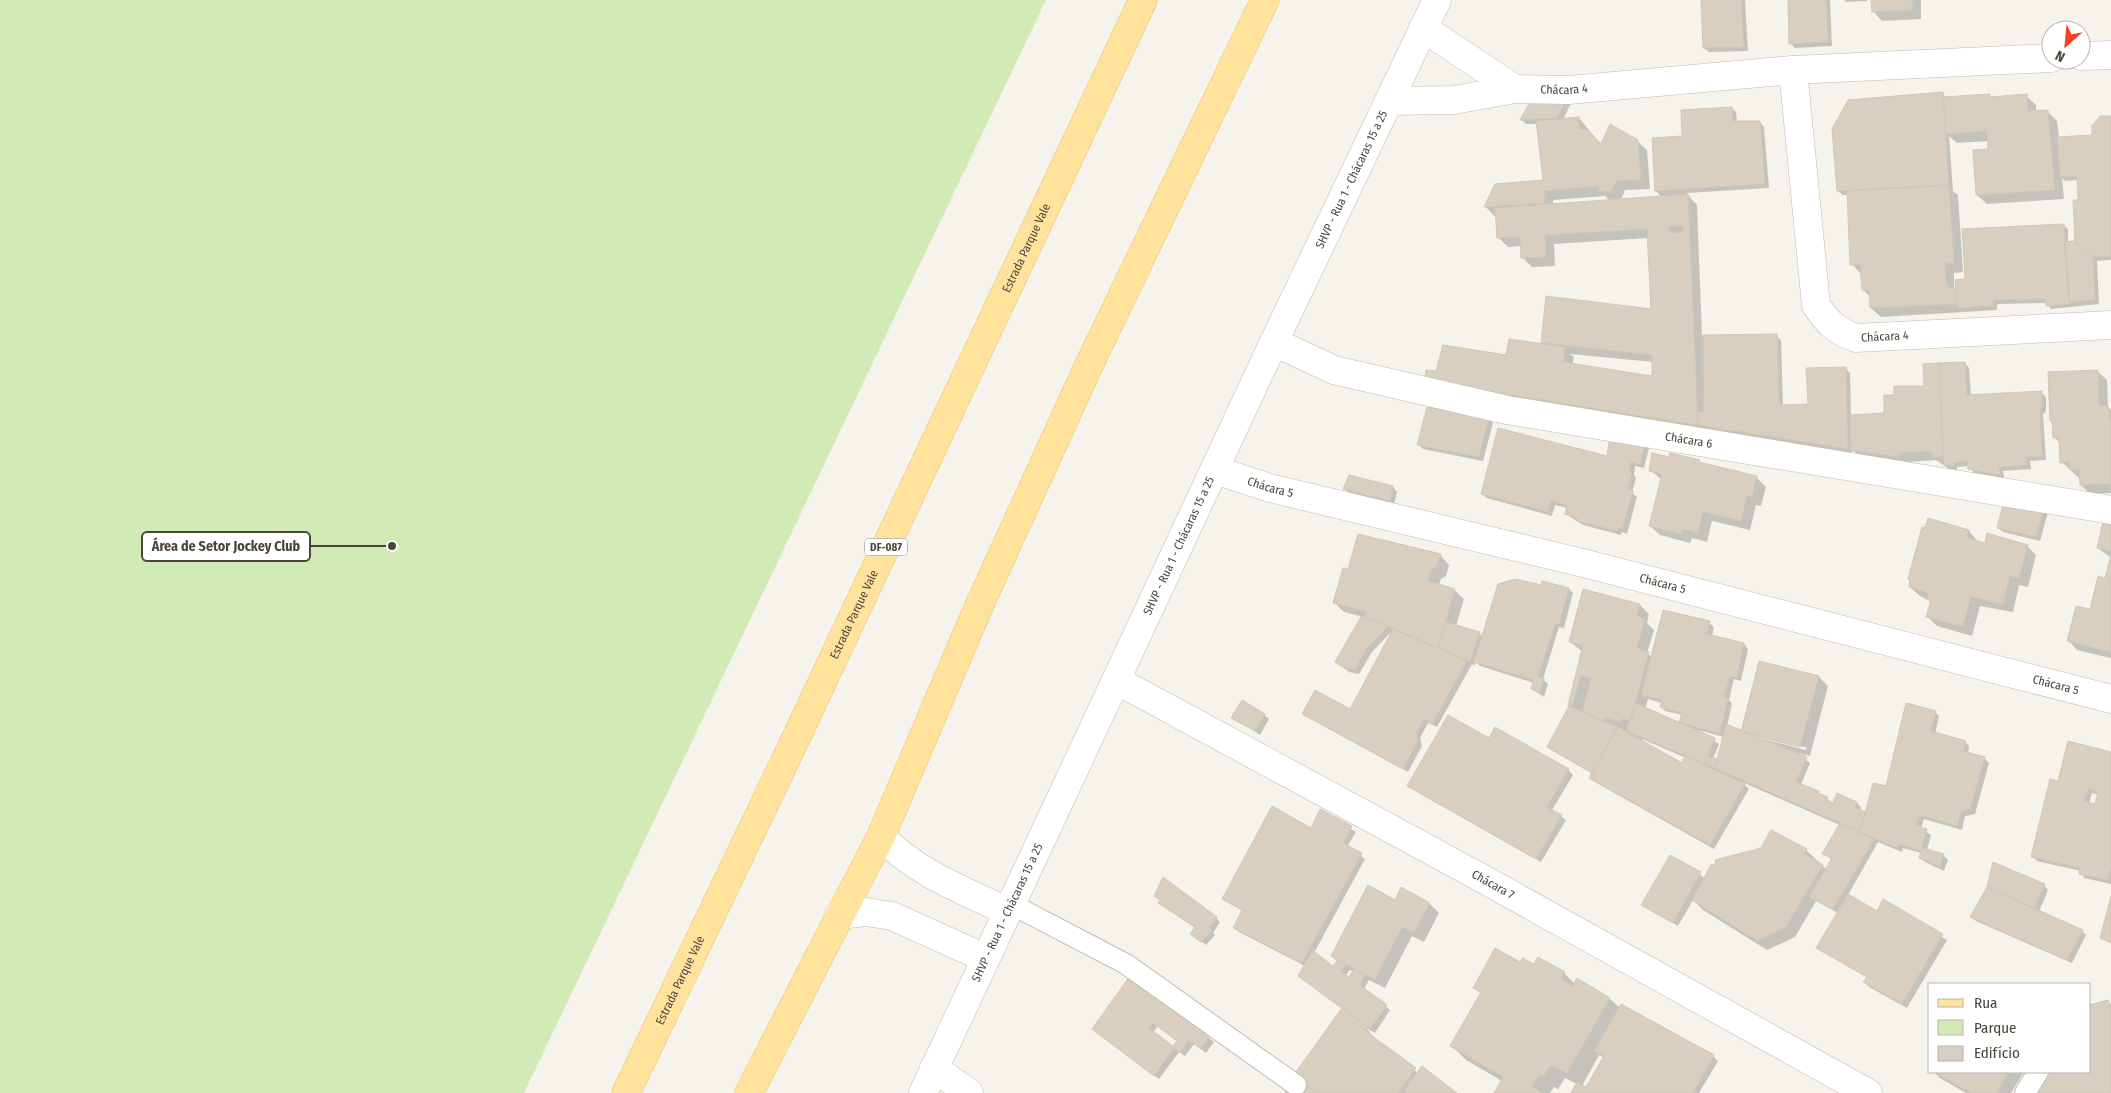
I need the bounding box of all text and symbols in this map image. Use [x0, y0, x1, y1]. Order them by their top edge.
north arrow [2041, 20, 2091, 70]
text: N [2053, 47, 2068, 66]
street label: Chácara 4 [1540, 81, 1588, 97]
street label: SHVP - Rua 1 - Chácaras 15 a 25 [1313, 108, 1391, 251]
street label: Estrada Parque Vale [999, 201, 1053, 295]
street label: Chácara 4 [1861, 328, 1909, 345]
street label: Chácara 6 [1664, 429, 1713, 451]
street label: SHVP - Rua 1 - Chácaras 15 a 25 [1140, 474, 1217, 617]
street label: Chácara 5 [1246, 474, 1295, 500]
callout: Área de Setor Jockey Club [142, 532, 310, 561]
text: Área de Setor Jockey Club [151, 537, 301, 555]
road number: DF-087 [865, 538, 907, 556]
street label: Estrada Parque Vale [827, 568, 881, 661]
street label: Chácara 5 [1638, 571, 1688, 596]
street label: Chácara 5 [2031, 672, 2081, 698]
street label: SHVP - Rua 1 - Chácaras 15 a 25 [969, 841, 1046, 984]
street label: Chácara 7 [1469, 867, 1517, 902]
street label: Estrada Parque Vale [653, 934, 707, 1027]
legend [1928, 983, 2091, 1073]
text: Rua [1974, 994, 1997, 1012]
text: Parque [1974, 1019, 2017, 1037]
text: Edifício [1974, 1044, 2020, 1062]

